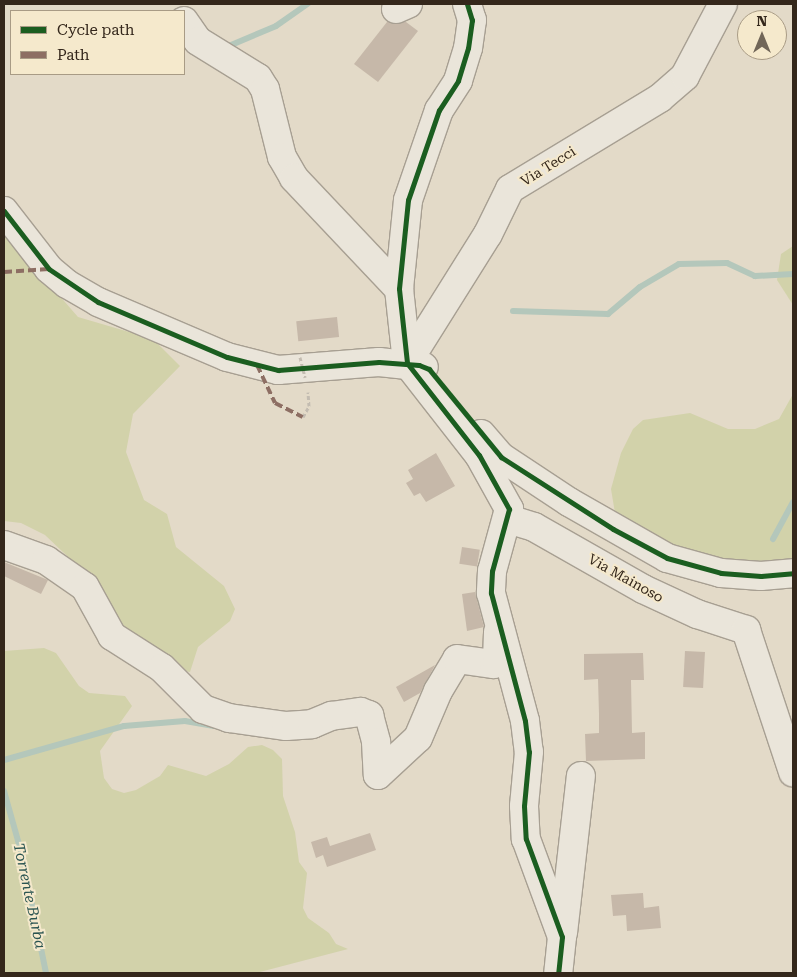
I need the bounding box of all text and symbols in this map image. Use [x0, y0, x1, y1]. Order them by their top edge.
legend [10, 10, 185, 75]
north arrow [737, 10, 787, 60]
text: N [757, 13, 767, 29]
text: Cycle path [57, 21, 134, 39]
text: Path [57, 46, 90, 64]
street label: Via Tecci [517, 143, 579, 189]
street label: Via Mainoso [585, 550, 667, 606]
water label: Torrente Burba [9, 842, 49, 950]

